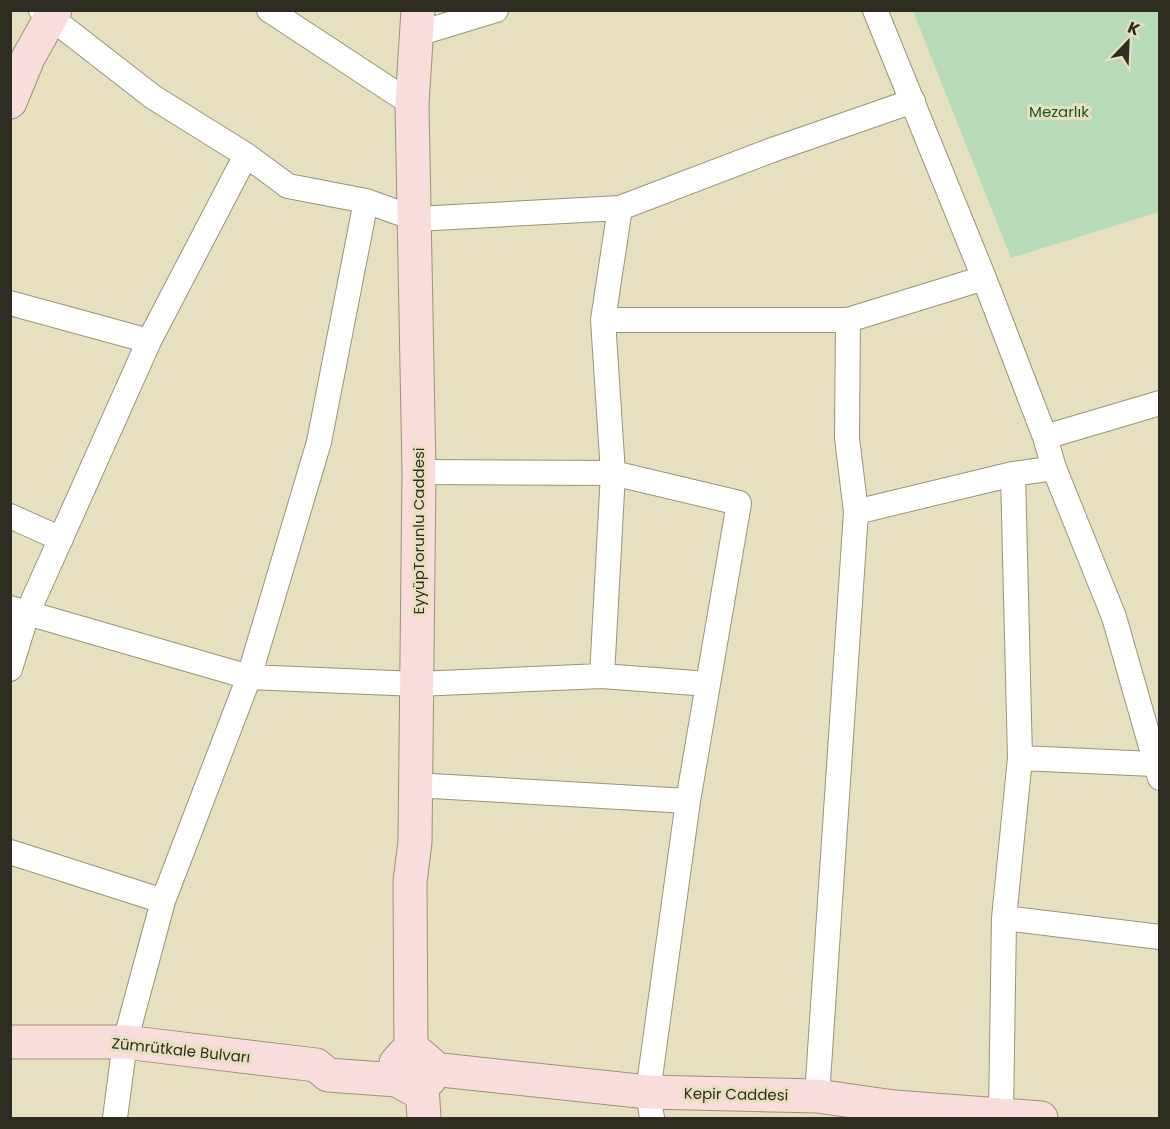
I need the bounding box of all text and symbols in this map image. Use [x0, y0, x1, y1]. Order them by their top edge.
north arrow [1098, 12, 1158, 72]
text: K [1124, 16, 1143, 41]
park label: Mezarlık [1029, 101, 1089, 122]
street label: EyyüpTorunlu Caddesi [408, 448, 429, 614]
street label: Zümrütkale Bulvarı [111, 1032, 251, 1068]
street label: Kepir Caddesi [684, 1083, 788, 1105]

